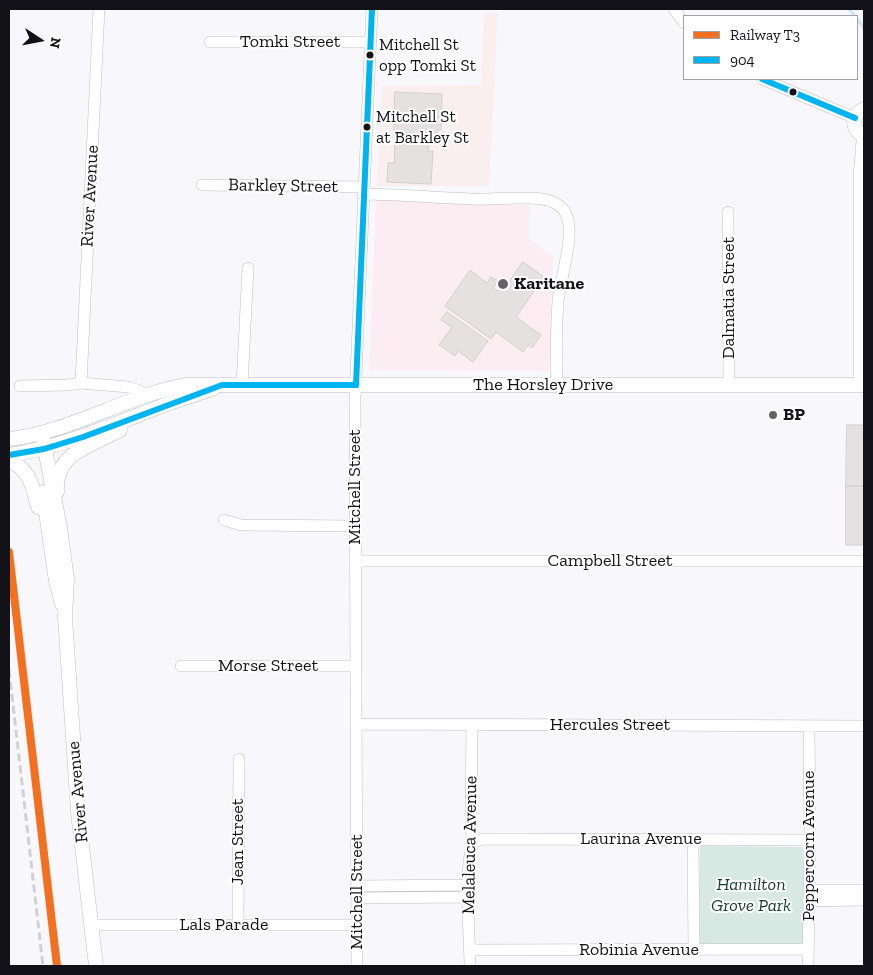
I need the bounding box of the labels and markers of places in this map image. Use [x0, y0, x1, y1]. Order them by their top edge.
place label: Mitchell St opp Tomki St [379, 35, 476, 75]
marker: Mitchell St opp Tomki St [365, 50, 375, 60]
unlabelled marker [788, 87, 798, 97]
place label: Mitchell St at Barkley St [376, 107, 469, 147]
marker: Mitchell St at Barkley St [362, 122, 372, 132]
place label: Karitane [514, 273, 584, 295]
marker: Karitane [496, 277, 510, 291]
place label: BP [783, 404, 805, 426]
marker: BP [767, 409, 779, 421]

